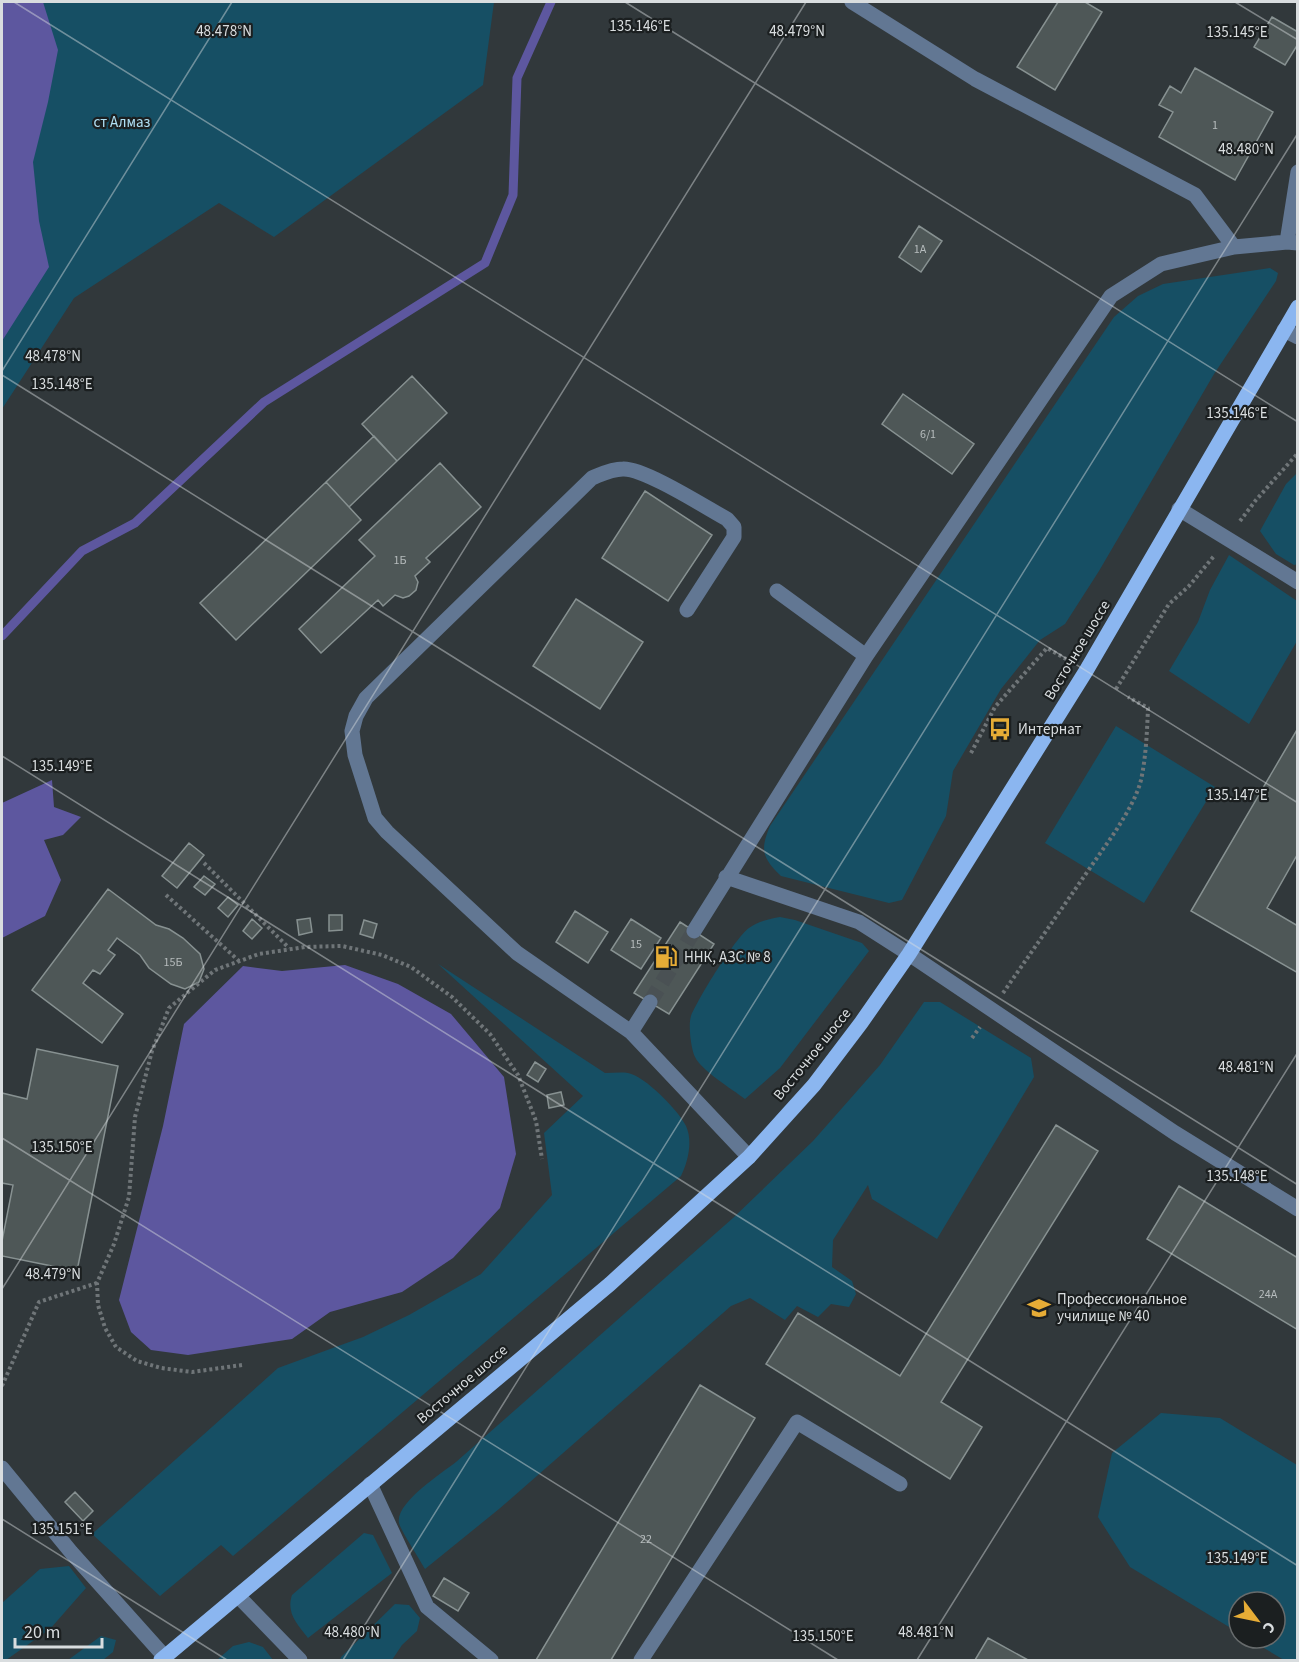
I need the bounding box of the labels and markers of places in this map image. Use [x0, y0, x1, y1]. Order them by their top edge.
bus stop icon: Интернат [987, 716, 1013, 742]
place label: Интернат [1018, 719, 1082, 740]
fuel station icon: ННК, АЗС № 8 [653, 944, 679, 970]
place label: ННК, АЗС № 8 [684, 947, 771, 968]
place label: Профессиональное училище № 40 [1057, 1289, 1187, 1327]
school or university icon: Профессиональное училище № 40 [1026, 1295, 1052, 1321]

